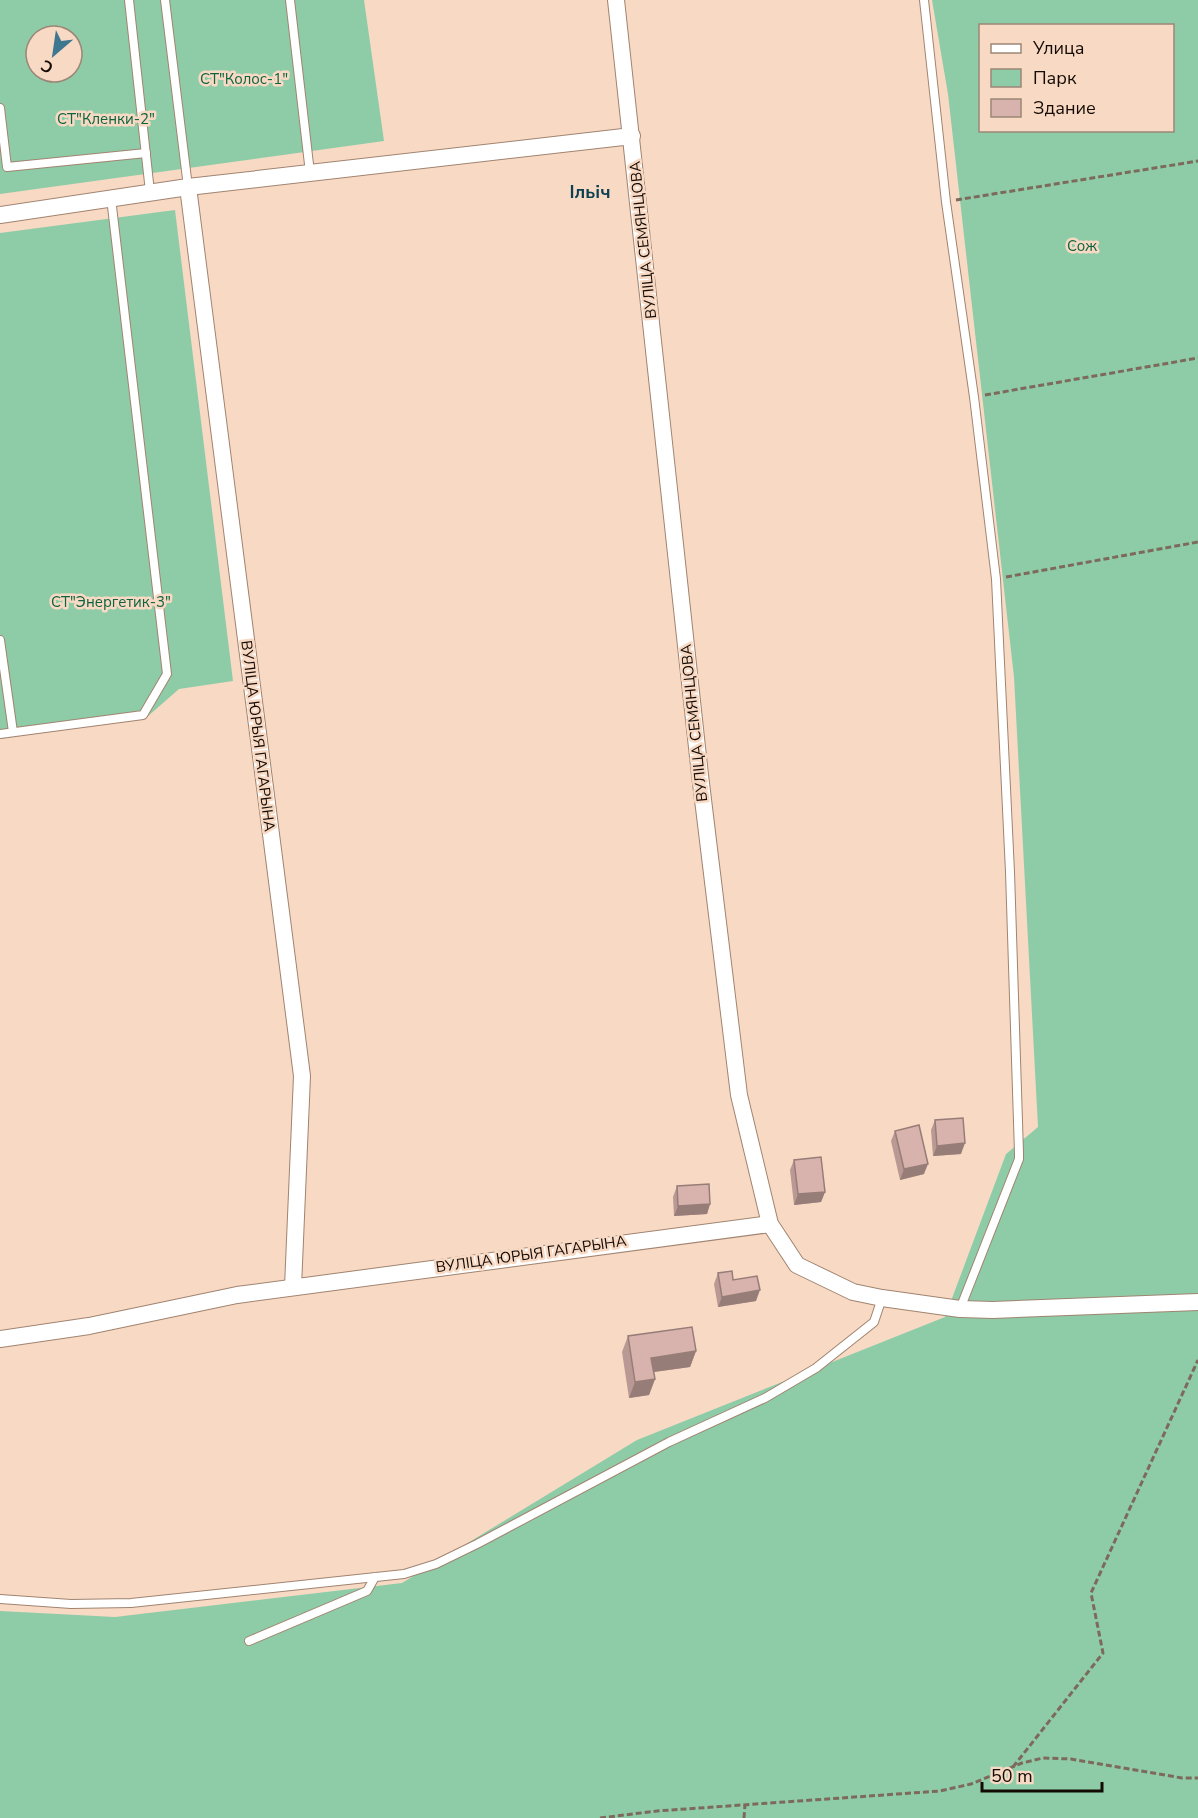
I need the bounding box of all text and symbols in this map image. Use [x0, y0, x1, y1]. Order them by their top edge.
north arrow [24, 24, 84, 84]
legend [979, 24, 1174, 132]
text: Улица [1032, 36, 1084, 60]
text: С [37, 54, 57, 79]
text: Парк [1033, 66, 1077, 90]
park label: СТ"Колос-1" [200, 69, 288, 89]
text: Здание [1033, 96, 1096, 120]
park label: СТ"Кленки-2" [57, 109, 155, 129]
street label: ВУЛІЦА СЕМЯНЦОВА [625, 160, 661, 320]
district label: Ільіч [570, 180, 610, 204]
park label: Сож [1067, 236, 1097, 256]
park label: СТ"Энергетик-3" [51, 592, 171, 612]
street label: ВУЛІЦА ЮРЫЯ ГАГАРЫНА [236, 639, 280, 833]
street label: ВУЛІЦА СЕМЯНЦОВА [676, 643, 712, 803]
street label: ВУЛІЦА ЮРЫЯ ГАГАРЫНА [434, 1231, 628, 1277]
scale bar [982, 1755, 1102, 1793]
text: 50 m [991, 1764, 1033, 1788]

